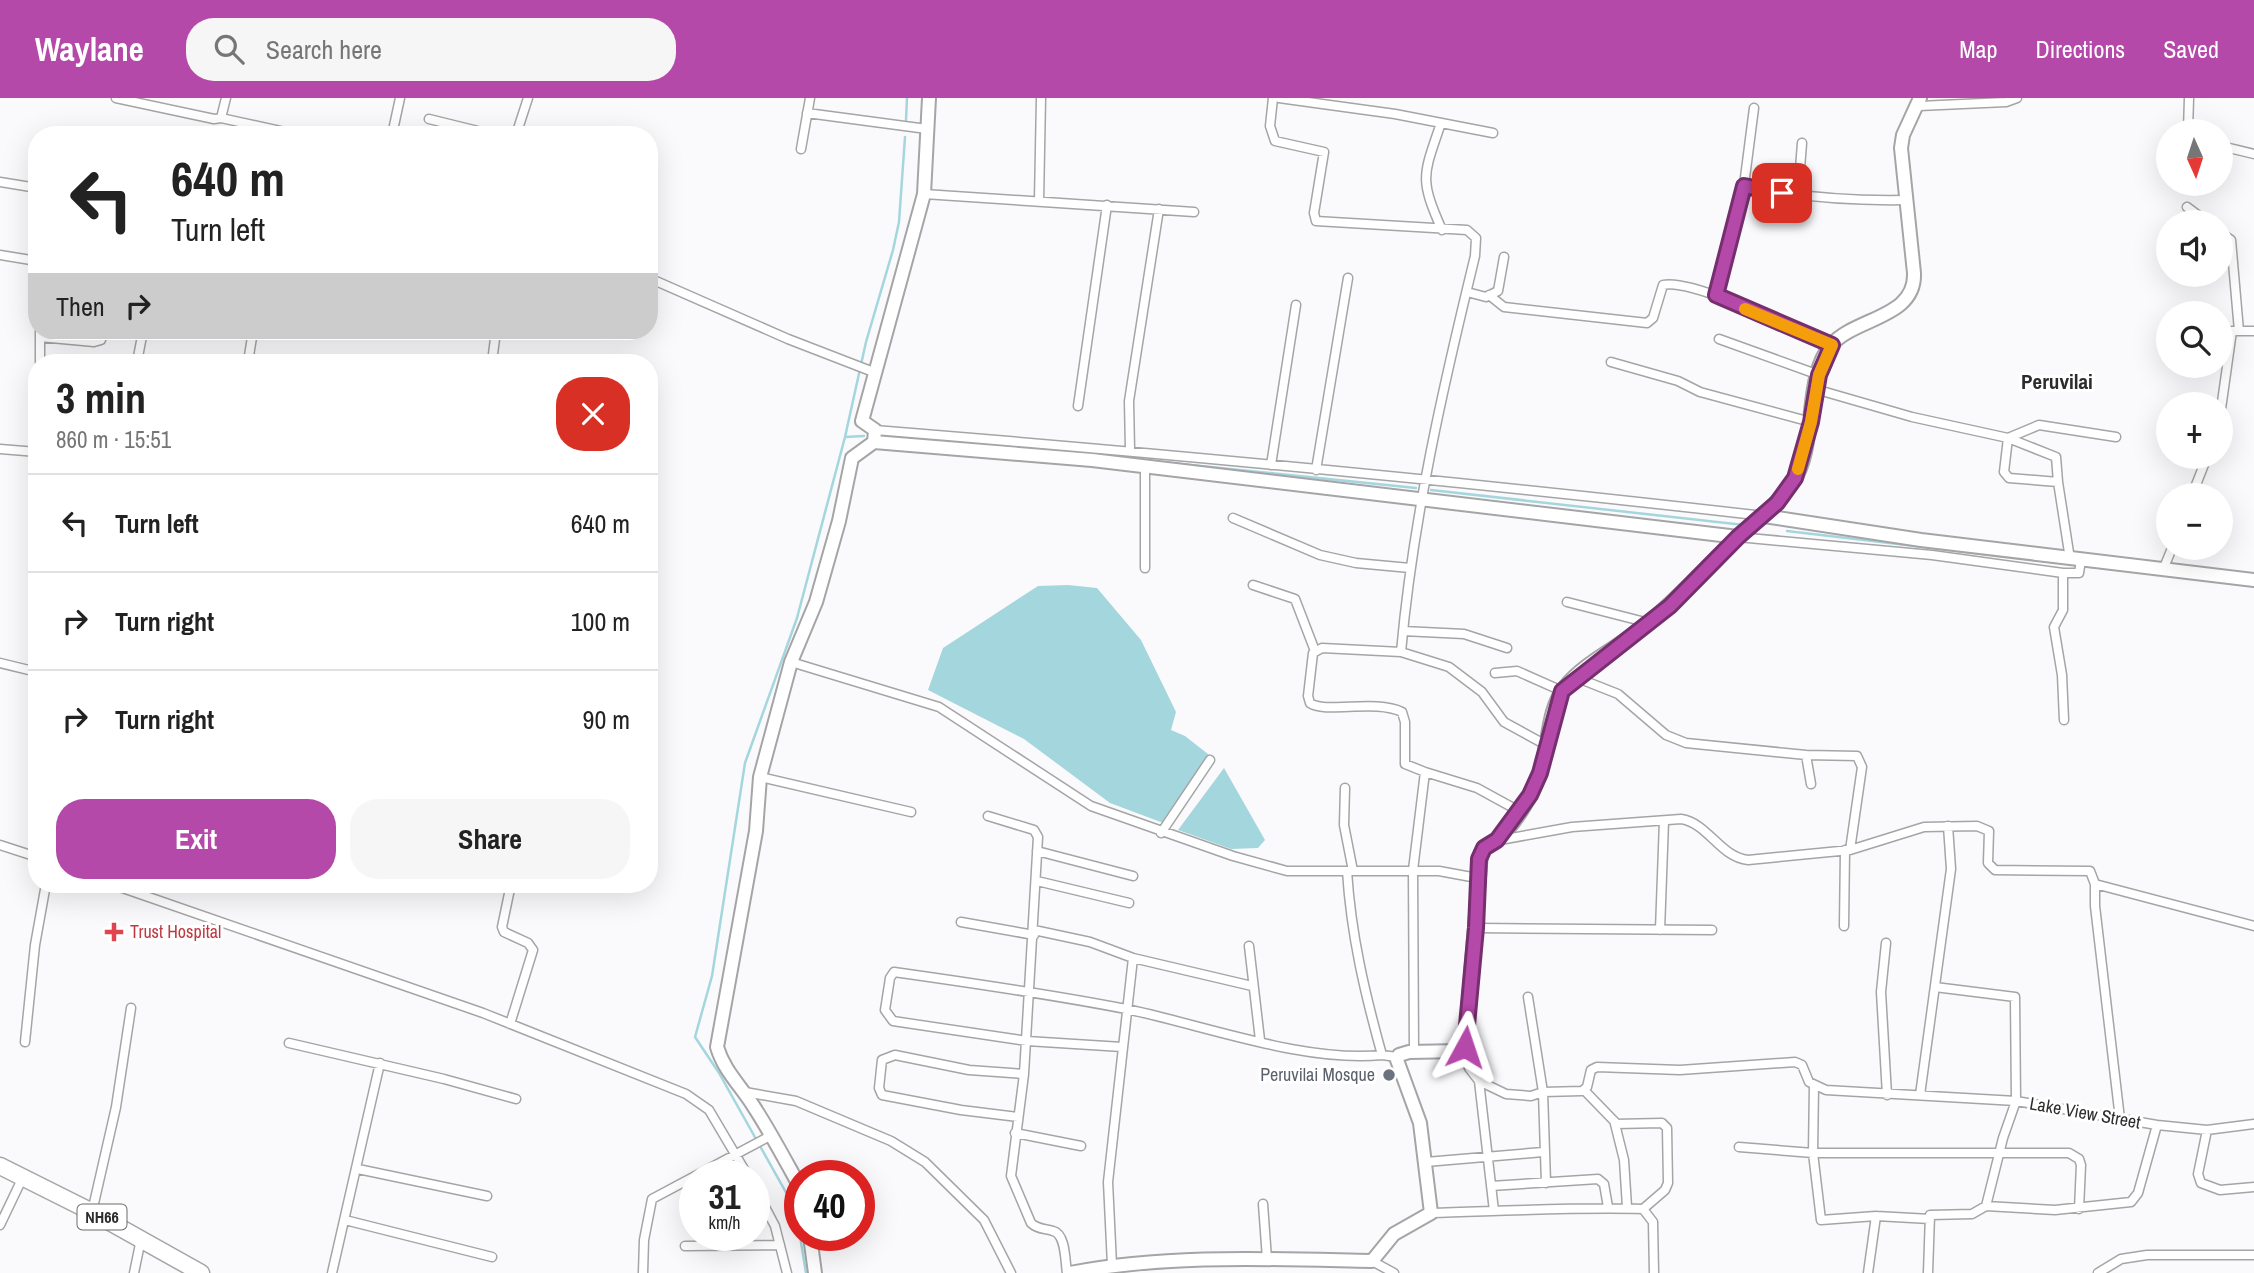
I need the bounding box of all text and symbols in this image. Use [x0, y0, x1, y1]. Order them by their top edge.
search box [186, 18, 676, 81]
text: Waylane [35, 27, 144, 71]
icon: search [210, 30, 248, 68]
text: Search here [266, 32, 382, 67]
text: Map [1959, 33, 1997, 65]
text: Directions [2035, 33, 2125, 65]
text: Saved [2163, 33, 2219, 65]
north arrow [2156, 119, 2233, 196]
map controls [2156, 119, 2233, 560]
text: 640 m [171, 145, 285, 211]
icon: left [56, 154, 147, 245]
pin [1752, 163, 1812, 223]
icon: arrive [1763, 174, 1801, 212]
text: Turn left [171, 208, 265, 251]
button: sound [2156, 210, 2233, 287]
icon: right [119, 287, 157, 325]
text: Then [56, 289, 105, 324]
button: search [2156, 301, 2233, 378]
district label: Peruvilai [2021, 367, 2093, 396]
text: 3 min [56, 370, 146, 426]
button: close [556, 377, 630, 451]
button: + [2156, 392, 2233, 469]
text: 860 m · 15:51 [56, 424, 171, 455]
button: − [2156, 483, 2233, 560]
icon: left [56, 504, 94, 542]
text: Turn left [115, 506, 199, 541]
text: 640 m [571, 506, 630, 541]
icon: right [56, 602, 94, 640]
text: Turn right [115, 604, 214, 639]
text: 100 m [571, 604, 630, 639]
icon: right [56, 700, 94, 738]
text: Turn right [115, 702, 214, 737]
text: 90 m [583, 702, 630, 737]
button: Exit [56, 799, 336, 879]
button: Share [350, 799, 630, 879]
place label: Trust Hospital [130, 919, 221, 944]
marker: Trust Hospital [104, 922, 124, 942]
position arrow [1428, 1010, 1502, 1084]
place label: Peruvilai Mosque [1260, 1062, 1375, 1087]
marker: Peruvilai Mosque [1381, 1067, 1397, 1083]
street label: Lake View Street [2028, 1090, 2142, 1135]
speed limit sign: 40 [784, 1160, 875, 1251]
text: 31 [709, 1173, 740, 1220]
road number: NH66 [78, 1204, 126, 1230]
text: km/h [709, 1210, 741, 1235]

